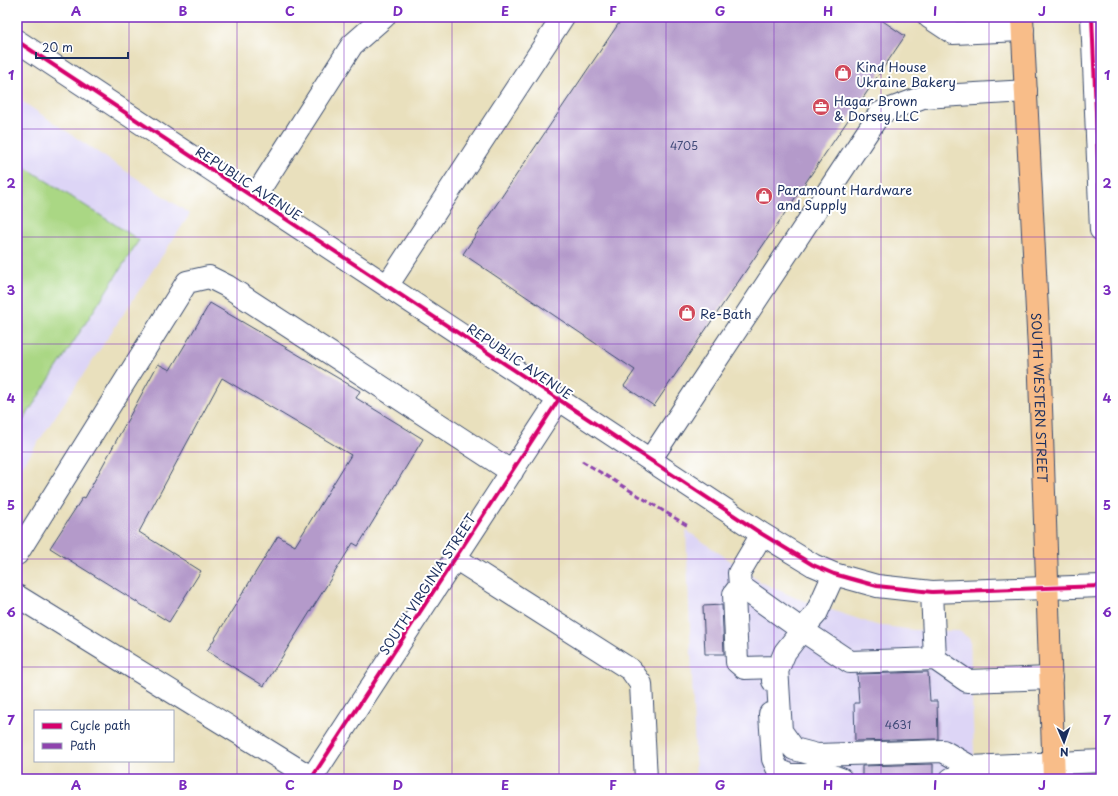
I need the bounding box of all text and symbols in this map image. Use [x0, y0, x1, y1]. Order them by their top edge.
text: A [71, 1, 81, 20]
text: B [179, 1, 188, 20]
text: C [285, 1, 295, 20]
text: D [393, 1, 403, 20]
text: E [501, 1, 509, 20]
text: F [609, 1, 617, 20]
text: G [715, 1, 725, 20]
text: H [823, 1, 833, 20]
text: I [933, 1, 937, 20]
text: J [1038, 1, 1046, 20]
scale bar [36, 34, 128, 60]
text: 20 m [42, 38, 73, 56]
place label: Kind House Ukraine Bakery [856, 57, 956, 91]
shop icon: Kind House Ukraine Bakery [833, 63, 853, 83]
text: 1 [8, 65, 14, 84]
text: 1 [1104, 65, 1110, 84]
place label: Hagar Brown & Dorsey LLC [834, 91, 919, 125]
office icon: Hagar Brown & Dorsey LLC [811, 97, 831, 117]
house number: 4705 [670, 137, 698, 154]
street label: REPUBLIC AVENUE [192, 141, 306, 225]
text: 2 [6, 173, 16, 192]
text: 2 [1102, 173, 1112, 192]
place label: Paramount Hardware and Supply [777, 180, 912, 214]
shop icon: Paramount Hardware and Supply [754, 186, 774, 206]
text: 3 [7, 280, 16, 299]
text: 3 [1103, 280, 1112, 299]
shop icon: Re-Bath [677, 303, 697, 323]
place label: Re-Bath [700, 304, 752, 323]
street label: SOUTH WESTERN STREET [1028, 312, 1053, 483]
street label: REPUBLIC AVENUE [464, 319, 576, 403]
text: 4 [7, 388, 16, 407]
text: 4 [1103, 388, 1112, 407]
text: 5 [7, 495, 15, 514]
text: 5 [1103, 495, 1111, 514]
street label: SOUTH VIRGINIA STREET [374, 510, 480, 658]
text: 6 [6, 602, 16, 621]
text: 6 [1102, 602, 1112, 621]
text: 7 [7, 710, 15, 729]
legend [34, 710, 174, 762]
text: 7 [1103, 710, 1111, 729]
text: Cycle path [70, 716, 131, 734]
house number: 4631 [885, 716, 911, 733]
north arrow [1044, 722, 1084, 762]
text: Path [70, 736, 96, 754]
text: N [1059, 744, 1069, 761]
text: A [71, 775, 81, 794]
text: B [179, 775, 188, 794]
text: C [285, 775, 295, 794]
text: D [393, 775, 403, 794]
text: E [501, 775, 509, 794]
text: F [609, 775, 617, 794]
text: G [715, 775, 725, 794]
text: H [823, 775, 833, 794]
text: I [933, 775, 937, 794]
text: J [1038, 775, 1046, 794]

